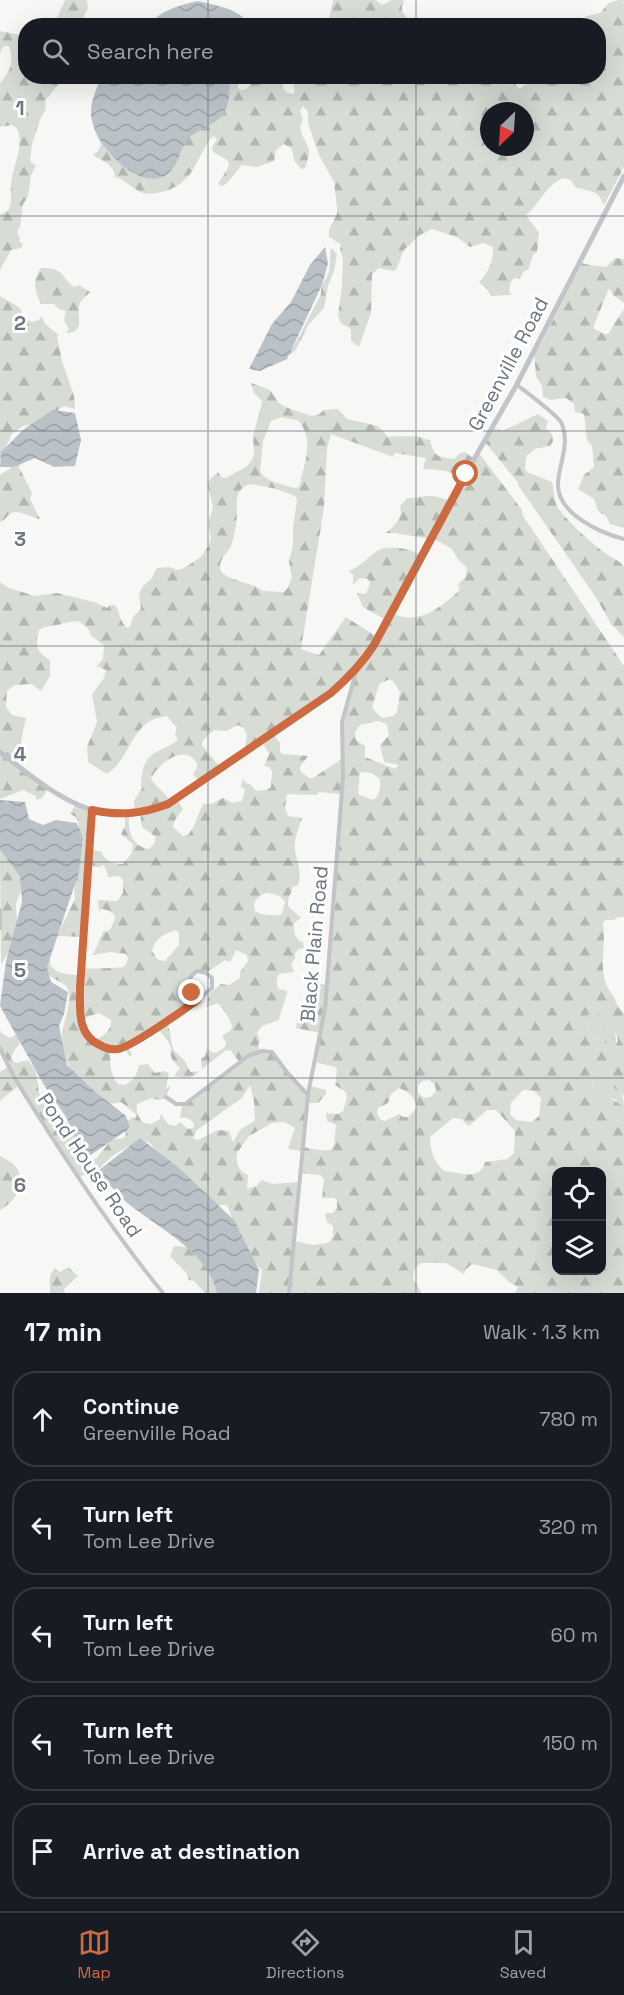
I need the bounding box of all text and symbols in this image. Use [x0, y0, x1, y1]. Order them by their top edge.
search box [18, 18, 606, 84]
icon: search [39, 35, 72, 68]
text: Search here [87, 37, 214, 65]
text: 1 [15, 95, 25, 121]
north arrow [480, 102, 534, 156]
street label: Greenville Road [462, 293, 554, 435]
text: 2 [14, 310, 26, 336]
route start [452, 460, 478, 486]
text: 3 [14, 526, 26, 552]
text: 4 [14, 741, 27, 767]
street label: Black Plain Road [294, 865, 334, 1023]
text: 5 [14, 957, 26, 983]
route end [178, 979, 204, 1005]
street label: Pond House Road [32, 1088, 148, 1242]
map controls [552, 1167, 606, 1275]
button: locate [552, 1167, 606, 1221]
text: 6 [14, 1172, 26, 1198]
button: layers [552, 1221, 606, 1275]
text: 17 min [24, 1315, 102, 1349]
text: Walk · 1.3 km [483, 1319, 600, 1345]
text: Continue [83, 1392, 179, 1420]
icon: ahead [26, 1403, 59, 1436]
text: 780 m [539, 1406, 598, 1432]
text: Greenville Road [83, 1420, 231, 1446]
text: Turn left [83, 1500, 173, 1528]
icon: left [26, 1511, 59, 1544]
text: 320 m [539, 1514, 598, 1540]
text: Tom Lee Drive [83, 1528, 215, 1554]
text: Turn left [83, 1608, 173, 1636]
icon: left [26, 1619, 59, 1652]
text: 60 m [551, 1622, 598, 1648]
text: Tom Lee Drive [83, 1636, 215, 1662]
text: Turn left [83, 1716, 173, 1744]
icon: left [26, 1727, 59, 1760]
text: 150 m [543, 1730, 598, 1756]
text: Tom Lee Drive [83, 1744, 215, 1770]
icon: arrive [26, 1835, 59, 1868]
text: Arrive at destination [83, 1837, 300, 1865]
tab: Map [78, 1926, 111, 1983]
tab: Directions [266, 1926, 345, 1983]
tab: Saved [500, 1926, 546, 1983]

